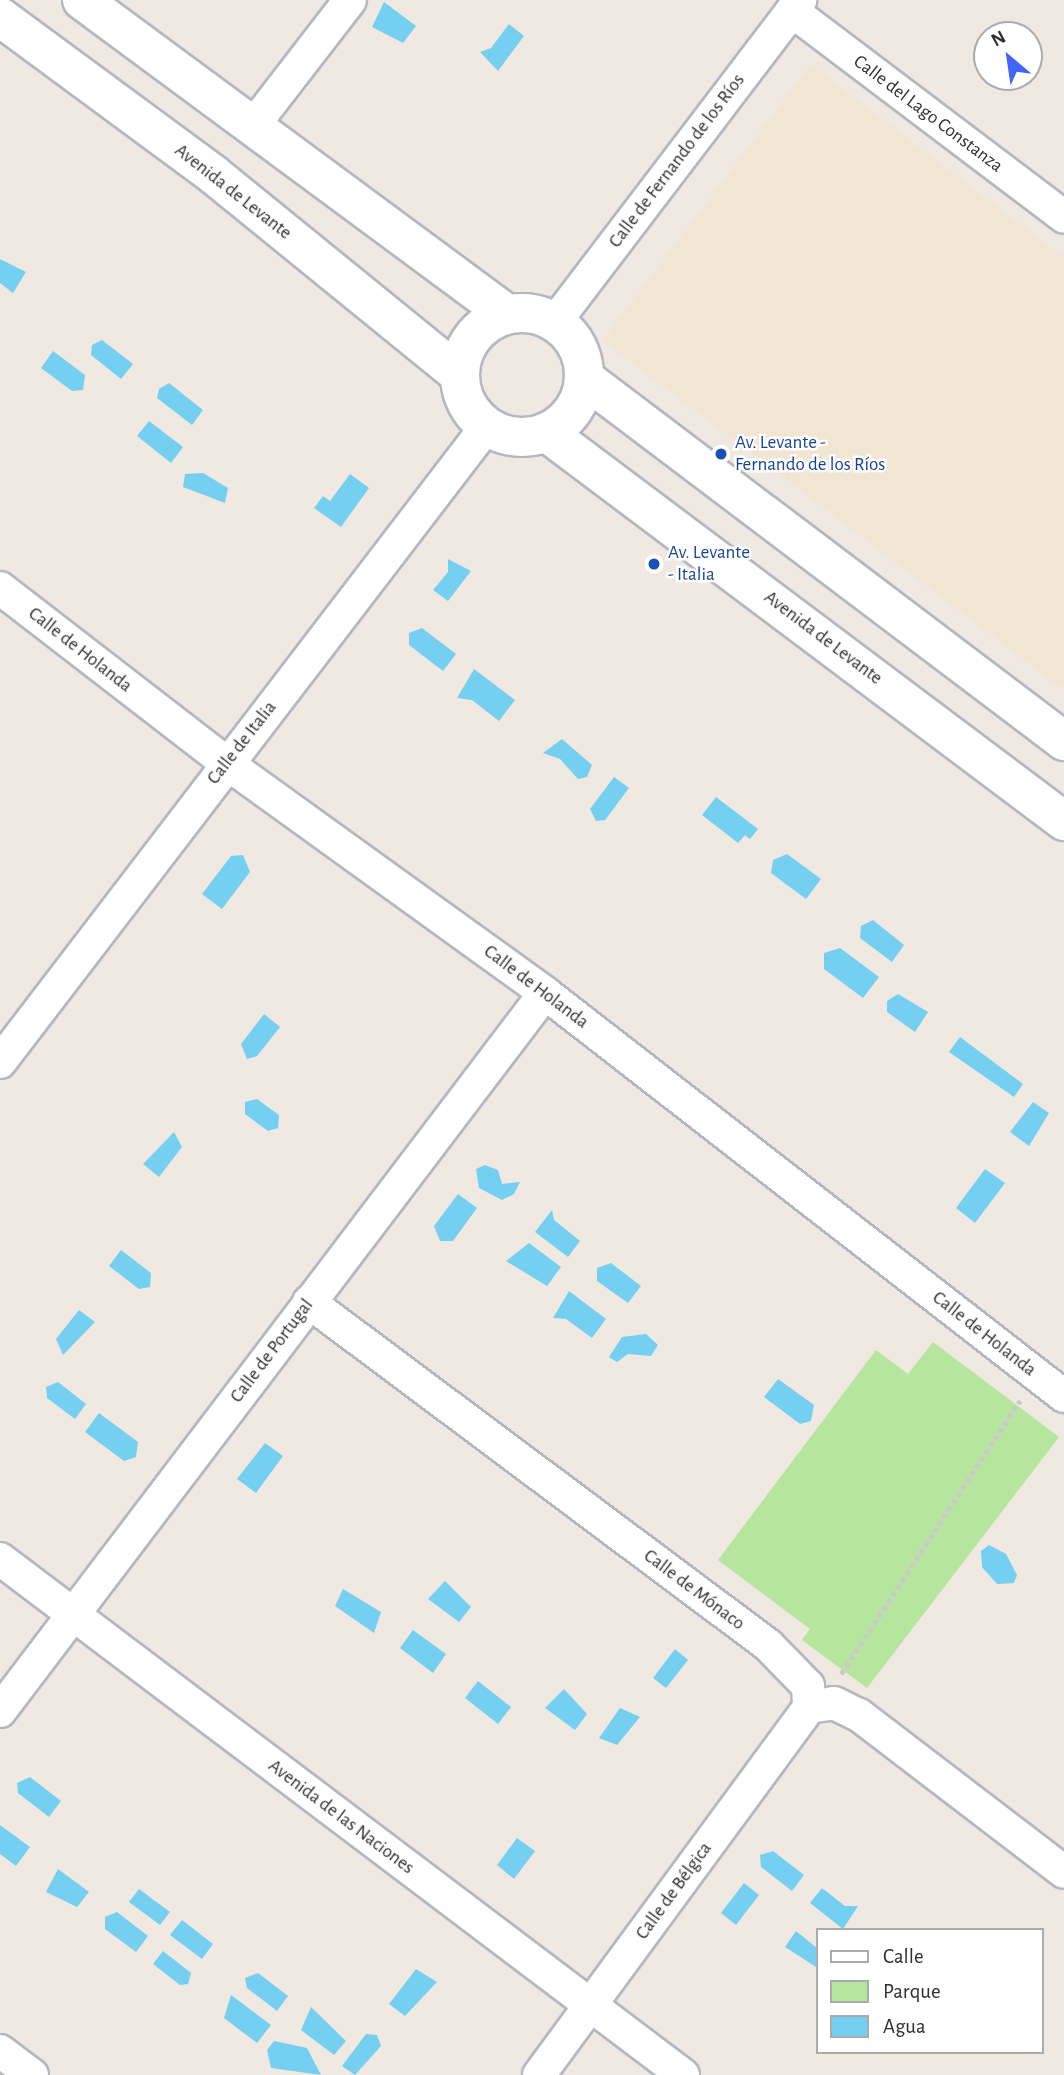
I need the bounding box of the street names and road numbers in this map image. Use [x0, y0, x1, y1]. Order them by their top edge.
street label: Calle del Lago Constanza [849, 50, 1007, 178]
street label: Calle de Fernando de los Ríos [604, 69, 750, 253]
street label: Avenida de Levante [170, 139, 296, 245]
street label: Avenida de Levante [759, 586, 887, 690]
street label: Calle de Holanda [24, 602, 136, 698]
street label: Calle de Italia [202, 697, 282, 789]
street label: Calle de Holanda [479, 940, 593, 1034]
street label: Calle de Holanda [928, 1286, 1040, 1382]
street label: Calle de Portugal [226, 1295, 318, 1407]
street label: Calle de Mónaco [639, 1545, 749, 1635]
street label: Avenida de las Naciones [264, 1755, 418, 1879]
street label: Calle de Bélgica [631, 1838, 717, 1944]

